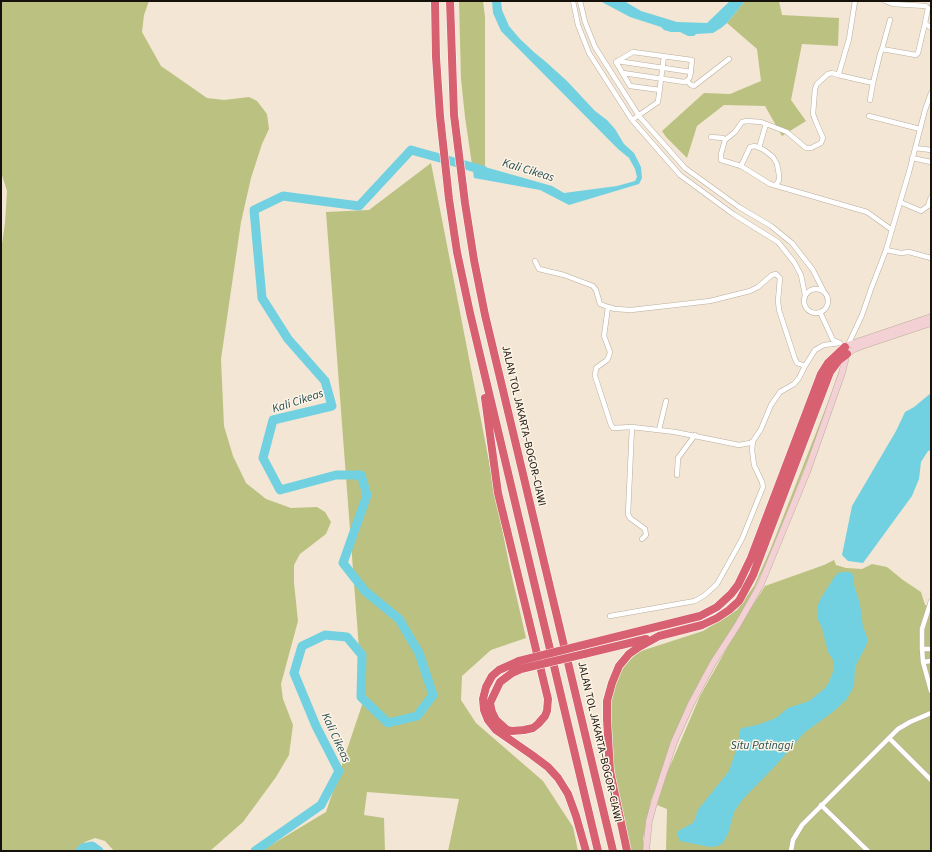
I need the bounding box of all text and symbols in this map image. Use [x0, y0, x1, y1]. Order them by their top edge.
water label: Kali Cikeas [500, 156, 556, 186]
street label: JALAN TOL JAKARTA–BOGOR–CIAWI [498, 344, 548, 508]
water label: Kali Cikeas [270, 387, 326, 417]
street label: JALAN TOL JAKARTA–BOGOR–CIAWI [574, 660, 624, 824]
water label: Kali Cikeas [317, 711, 353, 765]
water label: Situ Patinggi [731, 739, 793, 753]

